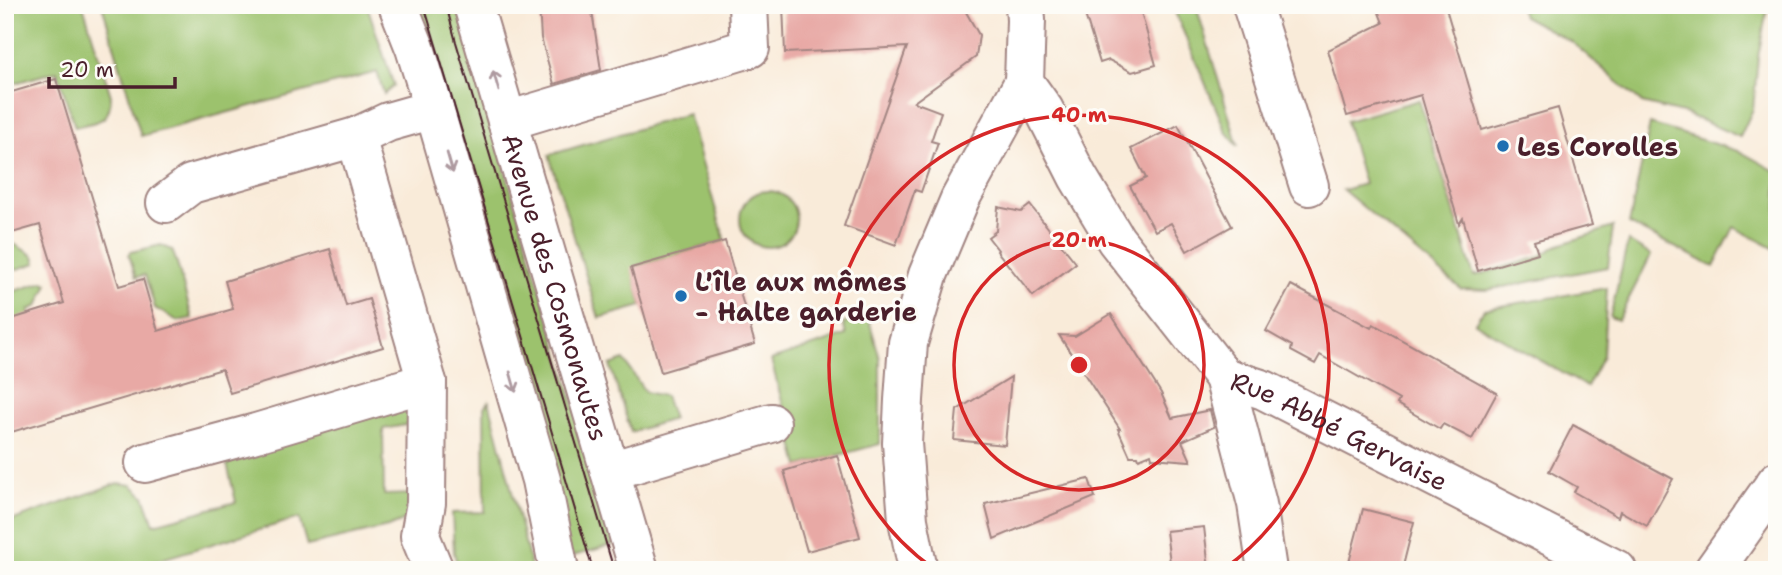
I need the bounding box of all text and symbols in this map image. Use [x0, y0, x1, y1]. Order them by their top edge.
scale bar [49, 46, 175, 90]
text: 20 m [60, 56, 114, 84]
one-way arrow [488, 70, 501, 92]
text: 40 m [1051, 101, 1107, 129]
street label: Avenue des Cosmonautes [494, 129, 618, 445]
place label: Les Corolles [1517, 129, 1678, 164]
marker: Les Corolles [1495, 138, 1511, 154]
one-way arrow [444, 151, 457, 174]
text: 20 m [1051, 226, 1107, 254]
place label: L'île aux mômes - Halte garderie [695, 264, 917, 329]
marker: L'île aux mômes - Halte garderie [673, 288, 689, 304]
centre of rings [1067, 353, 1091, 377]
street label: Rue Abbé Gervaise [1226, 363, 1454, 499]
one-way arrow [507, 370, 520, 392]

